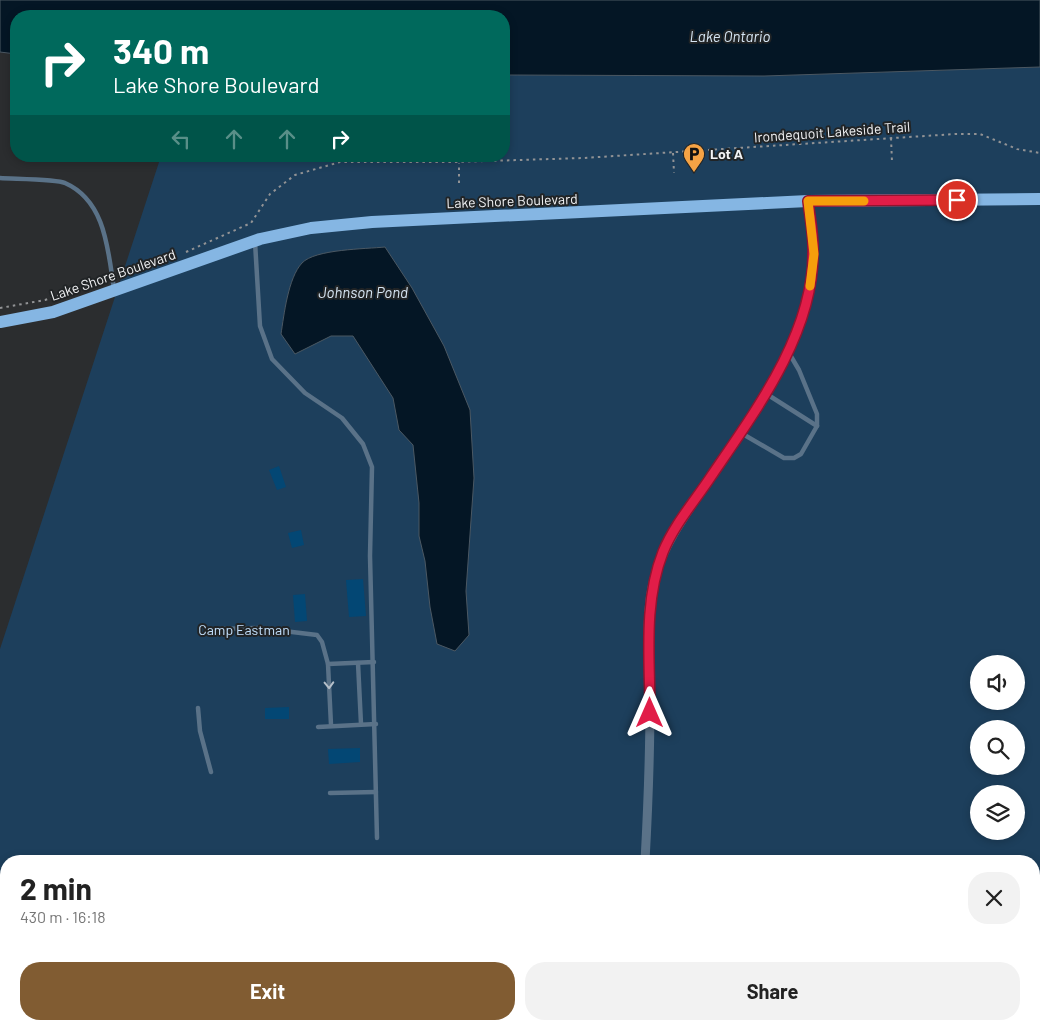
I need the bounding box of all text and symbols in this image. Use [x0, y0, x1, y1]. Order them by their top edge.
water label: Lake Ontario [690, 27, 770, 45]
text: 340 m [113, 29, 209, 71]
icon: right [30, 30, 95, 95]
text: Lake Shore Boulevard [113, 71, 319, 97]
street label: Irondequoit Lakeside Trail [753, 118, 911, 145]
icon: left [167, 125, 195, 153]
icon: ahead [220, 125, 248, 153]
icon: ahead [273, 125, 301, 153]
icon: right [326, 125, 354, 153]
parking icon: Lot A [682, 142, 706, 173]
place label: Lot A [710, 145, 744, 162]
pin [936, 179, 978, 221]
icon: arrive [943, 186, 971, 214]
street label: Lake Shore Boulevard [446, 190, 578, 211]
street label: Lake Shore Boulevard [48, 245, 178, 304]
water label: Johnson Pond [318, 283, 408, 301]
park label: Camp Eastman [198, 621, 290, 638]
map controls [970, 655, 1025, 840]
button: sound [970, 655, 1025, 710]
one-way arrow [324, 681, 335, 689]
position arrow [623, 686, 675, 738]
button: search [970, 720, 1025, 775]
button: layers [970, 785, 1025, 840]
text: 2 min [20, 870, 92, 906]
button: close [968, 872, 1020, 924]
text: 430 m · 16:18 [20, 907, 106, 926]
button: Exit [20, 962, 515, 1020]
button: Share [525, 962, 1020, 1020]

